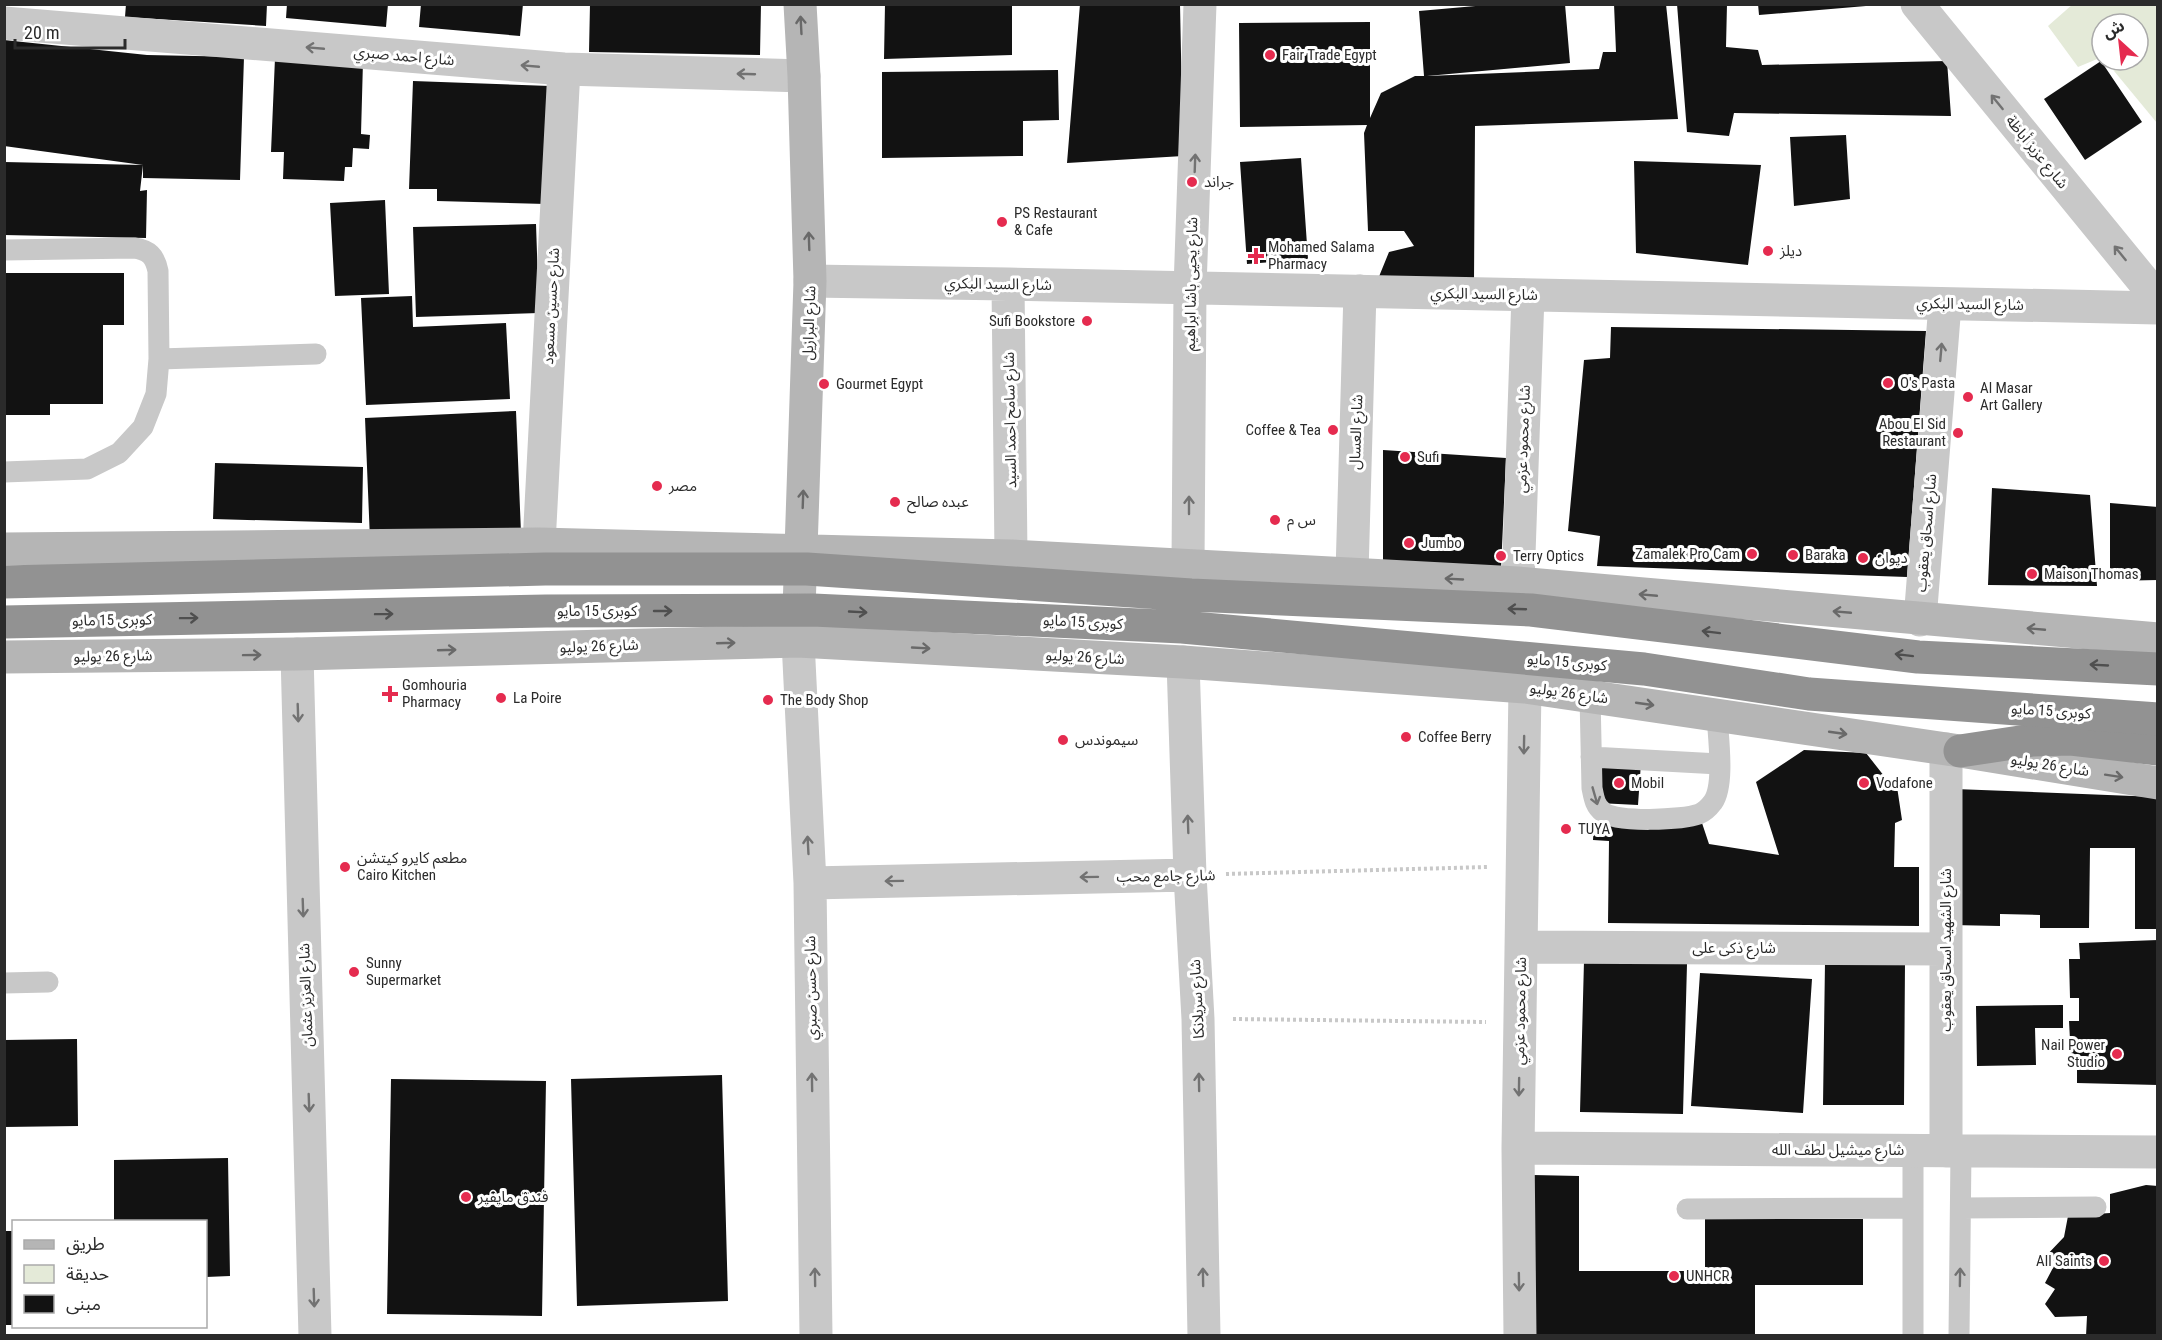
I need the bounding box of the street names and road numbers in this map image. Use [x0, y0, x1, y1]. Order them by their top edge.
street label: شارع احمد صبري [353, 43, 455, 72]
street label: شارع عزيز أباظة [2000, 112, 2072, 194]
street label: شارع يحيى باشا ابراهيم [1181, 217, 1204, 351]
street label: شارع حسين مسعود [539, 247, 566, 365]
street label: شارع السيد البكري [944, 274, 1052, 297]
street label: شارع السيد البكري [1430, 284, 1538, 307]
street label: شارع البرازيل [799, 285, 822, 361]
street label: شارع السيد البكري [1916, 294, 2024, 317]
street label: شارع سامح احمد السيد [1000, 351, 1023, 488]
street label: شارع محمود عزمي [1512, 384, 1537, 494]
street label: شارع العسال [1346, 394, 1369, 470]
street label: شارع اسحاق يعقوب [1912, 473, 1943, 593]
street label: كوبرى 15 مايو [557, 602, 638, 620]
street label: كوبرى 15 مايو [72, 610, 153, 630]
street label: كوبرى 15 مايو [1043, 611, 1124, 633]
street label: شارع 26 يوليو [559, 636, 639, 659]
street label: شارع 26 يوليو [73, 646, 153, 669]
street label: شارع 26 يوليو [1045, 646, 1125, 671]
street label: كوبرى 15 مايو [1526, 650, 1609, 675]
street label: شارع 26 يوليو [1528, 679, 1610, 710]
street label: كوبرى 15 مايو [2010, 699, 2092, 723]
street label: شارع 26 يوليو [2009, 750, 2091, 783]
street label: شارع جامع محب [1116, 866, 1216, 889]
street label: شارع الشهيد اسحاق يعقوب [1937, 868, 1958, 1032]
street label: شارع حسن صبري [801, 935, 824, 1040]
street label: شارع ذكى على [1692, 939, 1776, 960]
street label: شارع العزيز عثمان [295, 942, 320, 1047]
street label: شارع محمود عزمي [1510, 956, 1533, 1065]
street label: شارع سريلانكا [1186, 958, 1211, 1039]
street label: شارع ميشيل لطف الله [1772, 1141, 1905, 1162]

